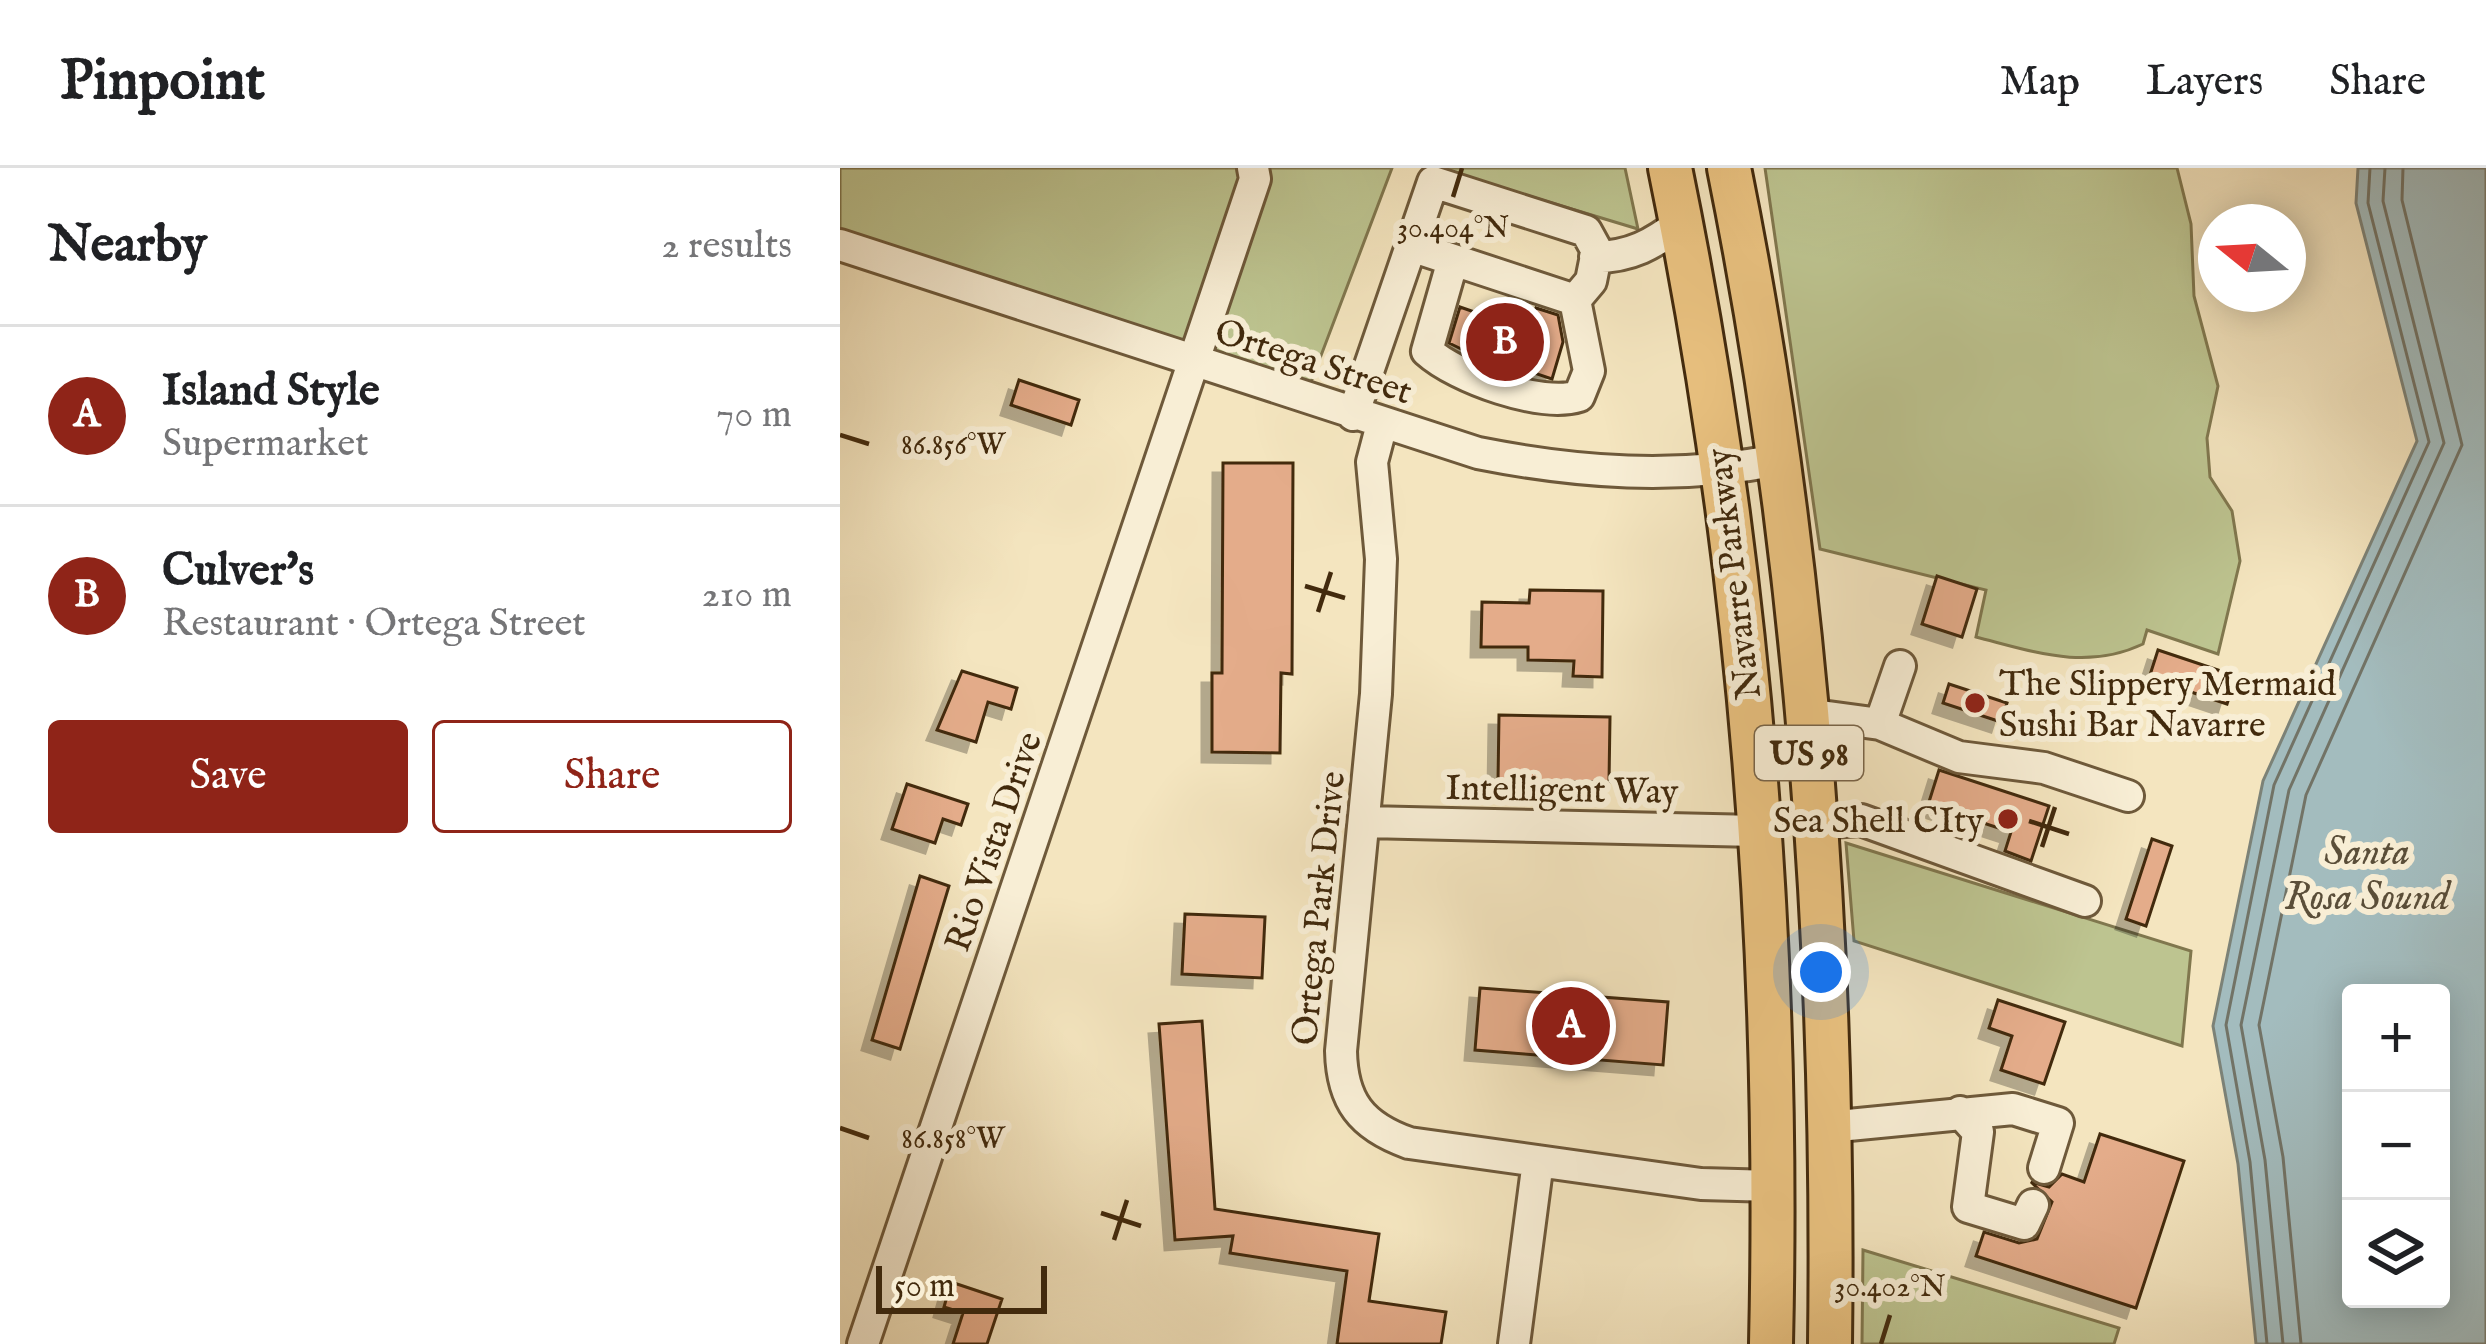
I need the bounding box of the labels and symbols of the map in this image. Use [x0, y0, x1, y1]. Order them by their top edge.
north arrow [2198, 204, 2306, 312]
text: 30.404°N [1397, 210, 1509, 248]
pin: B [1466, 297, 1544, 387]
street label: Ortega Street [1209, 309, 1417, 416]
text: 86.856°W [901, 427, 1006, 465]
street label: Navarre Parkway [1697, 445, 1773, 702]
place label: The Slippery Mermaid Sushi Bar Navarre [1999, 662, 2337, 749]
marker: The Slippery Mermaid Sushi Bar Navarre [1962, 690, 1988, 716]
street label: Rio Vista Drive [936, 726, 1054, 958]
road number: US 98 [1755, 726, 1863, 780]
street label: Intelligent Way [1445, 766, 1679, 816]
street label: Ortega Park Drive [1283, 769, 1357, 1047]
place label: Sea Shell CIty [1773, 799, 1984, 845]
marker: Sea Shell CIty [1995, 806, 2021, 832]
water label: Santa Rosa Sound [2284, 829, 2452, 923]
your location [1791, 942, 1851, 1002]
pin: A [1532, 981, 1610, 1071]
text: 86.858°W [901, 1121, 1006, 1159]
scale bar [876, 1260, 1047, 1313]
text: 30.402°N [1834, 1269, 1946, 1307]

